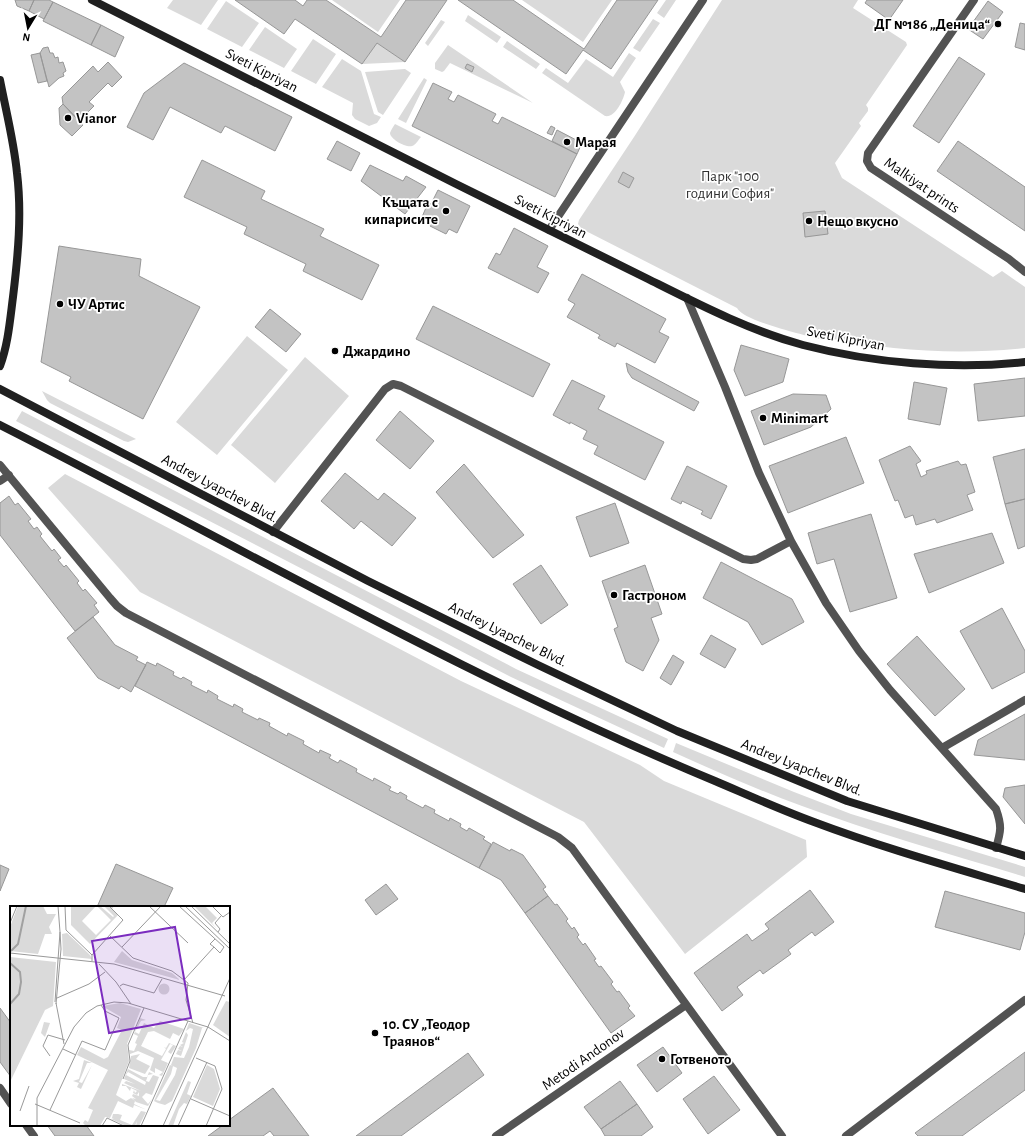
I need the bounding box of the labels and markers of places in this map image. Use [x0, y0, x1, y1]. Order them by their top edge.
place label: ДГ №186 „Деница“ [874, 17, 990, 32]
marker: ДГ №186 „Деница“ [993, 19, 1003, 29]
place label: Vianor [76, 111, 117, 126]
marker: Vianor [63, 113, 73, 123]
place label: Марая [575, 135, 616, 150]
marker: Марая [562, 137, 572, 147]
place label: Къщата с кипарисите [364, 195, 438, 227]
marker: Къщата с кипарисите [441, 206, 451, 216]
place label: Нещо вкусно [817, 214, 898, 229]
marker: Нещо вкусно [804, 216, 814, 226]
place label: ЧУ Артис [68, 297, 125, 312]
marker: ЧУ Артис [55, 299, 65, 309]
place label: Джардино [343, 344, 410, 359]
marker: Джардино [330, 346, 340, 356]
place label: Minimart [771, 411, 828, 426]
marker: Minimart [758, 413, 768, 423]
place label: Гастроном [622, 588, 687, 603]
marker: Гастроном [609, 590, 619, 600]
place label: 10. СУ „Теодор Траянов“ [383, 1017, 470, 1049]
marker: 10. СУ „Теодор Траянов“ [370, 1028, 380, 1038]
place label: Готвеното [670, 1052, 731, 1067]
marker: Готвеното [657, 1054, 667, 1064]

